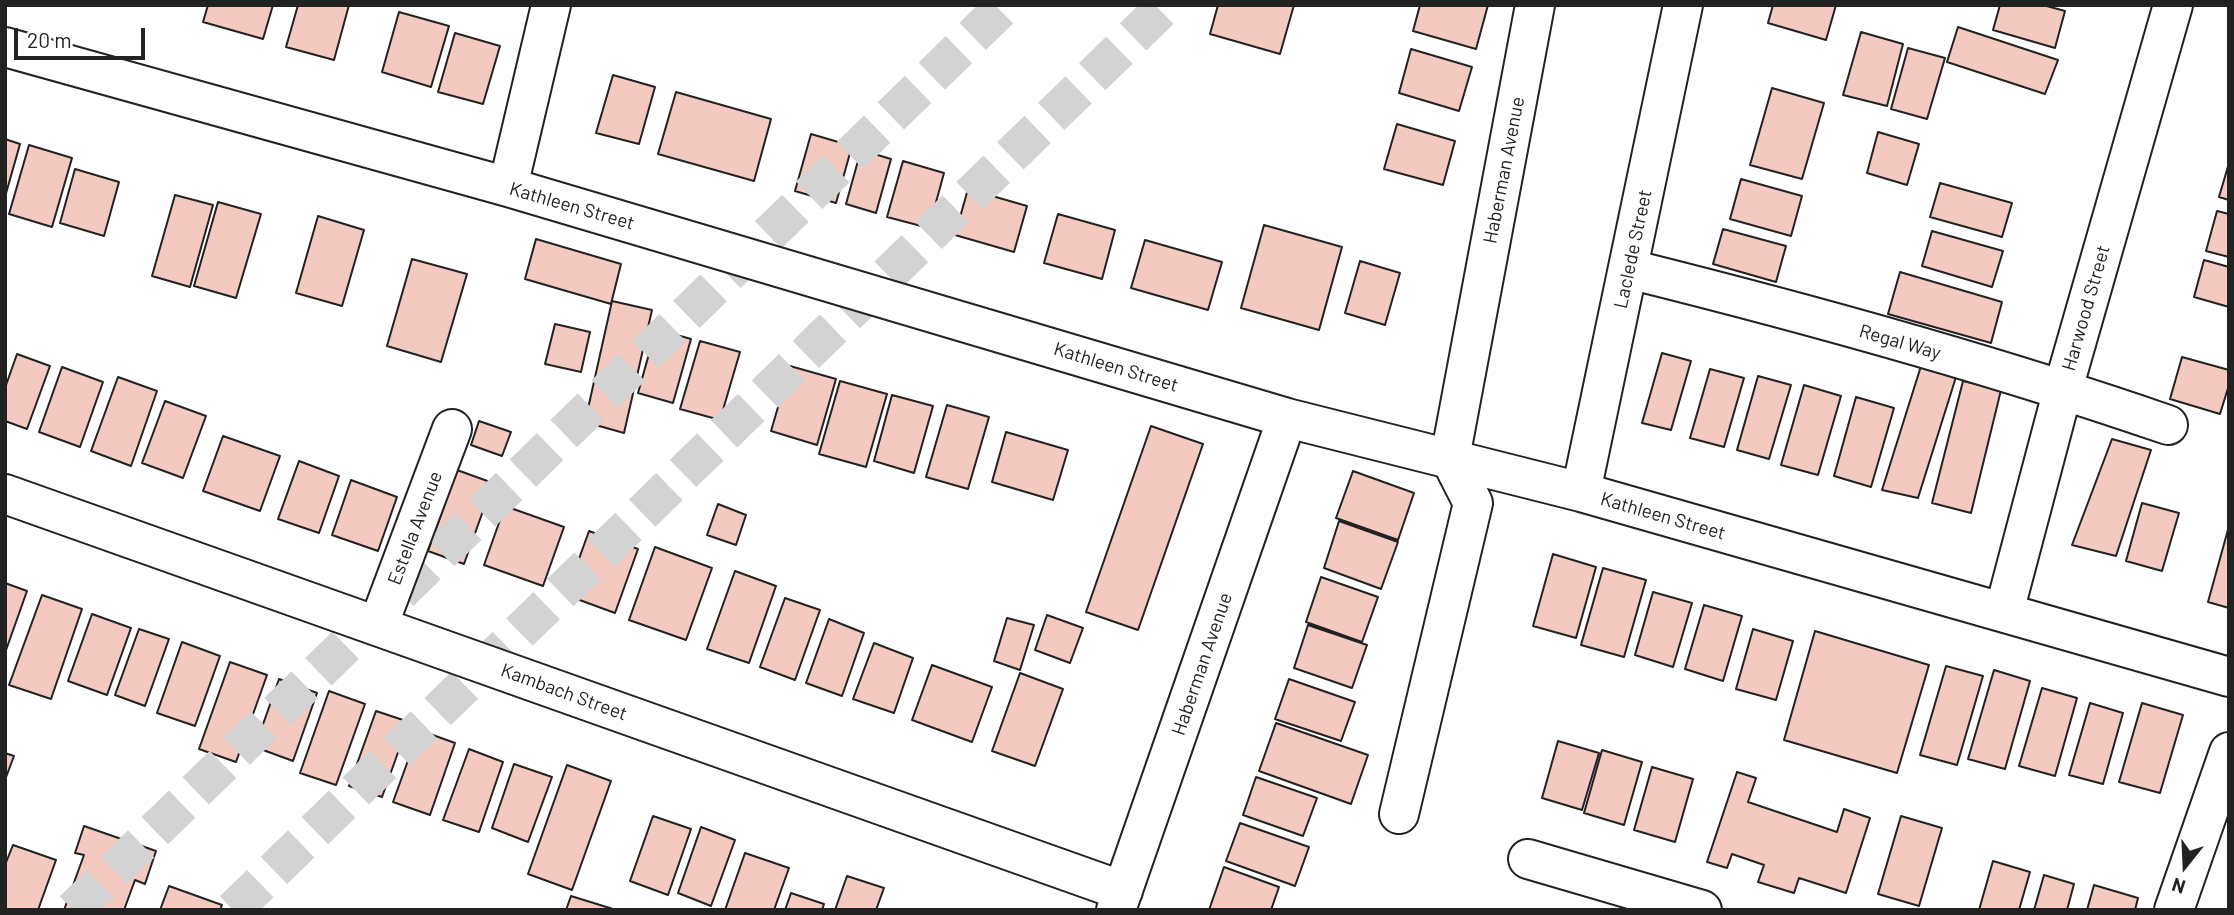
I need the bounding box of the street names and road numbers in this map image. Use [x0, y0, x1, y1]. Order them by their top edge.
street label: Haberman Avenue [1479, 95, 1529, 245]
street label: Kathleen Street [507, 177, 637, 235]
street label: Laclede Street [1609, 187, 1657, 311]
street label: Harwood Street [2057, 243, 2115, 373]
street label: Regal Way [1857, 319, 1943, 365]
street label: Kathleen Street [1051, 337, 1181, 397]
street label: Estella Avenue [383, 468, 447, 588]
street label: Kathleen Street [1598, 487, 1728, 545]
street label: Haberman Avenue [1167, 590, 1237, 738]
street label: Kambach Street [498, 659, 630, 725]

